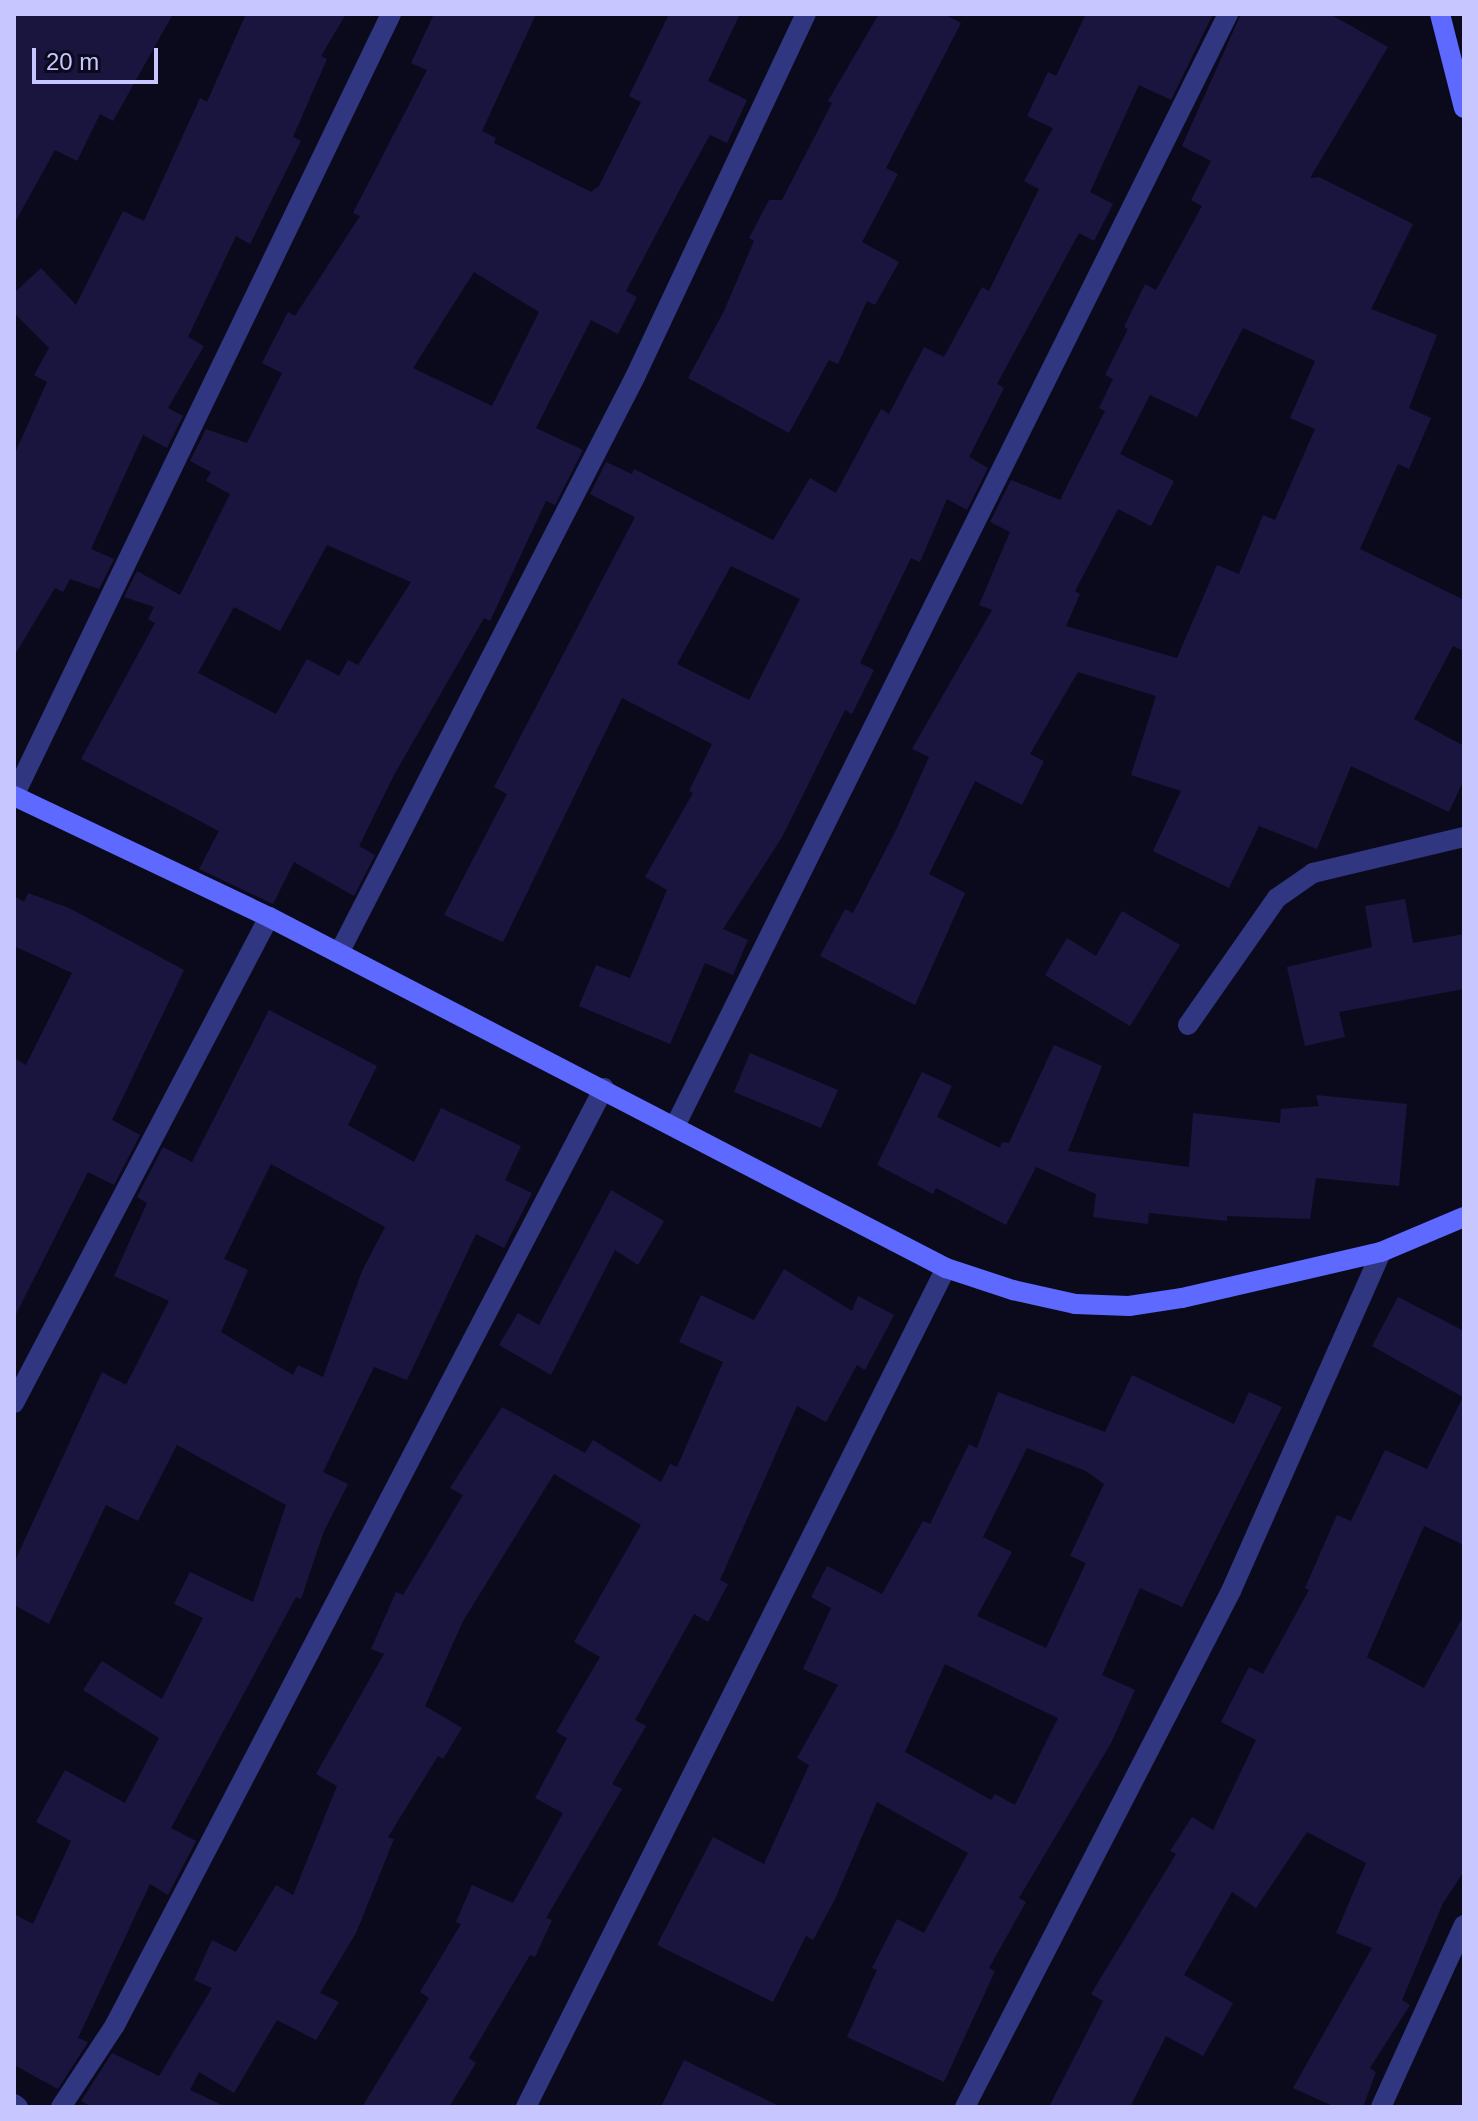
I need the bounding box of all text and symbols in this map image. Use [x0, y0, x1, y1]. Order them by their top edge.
scale bar [36, 32, 162, 82]
text: 20 m [46, 48, 99, 75]

